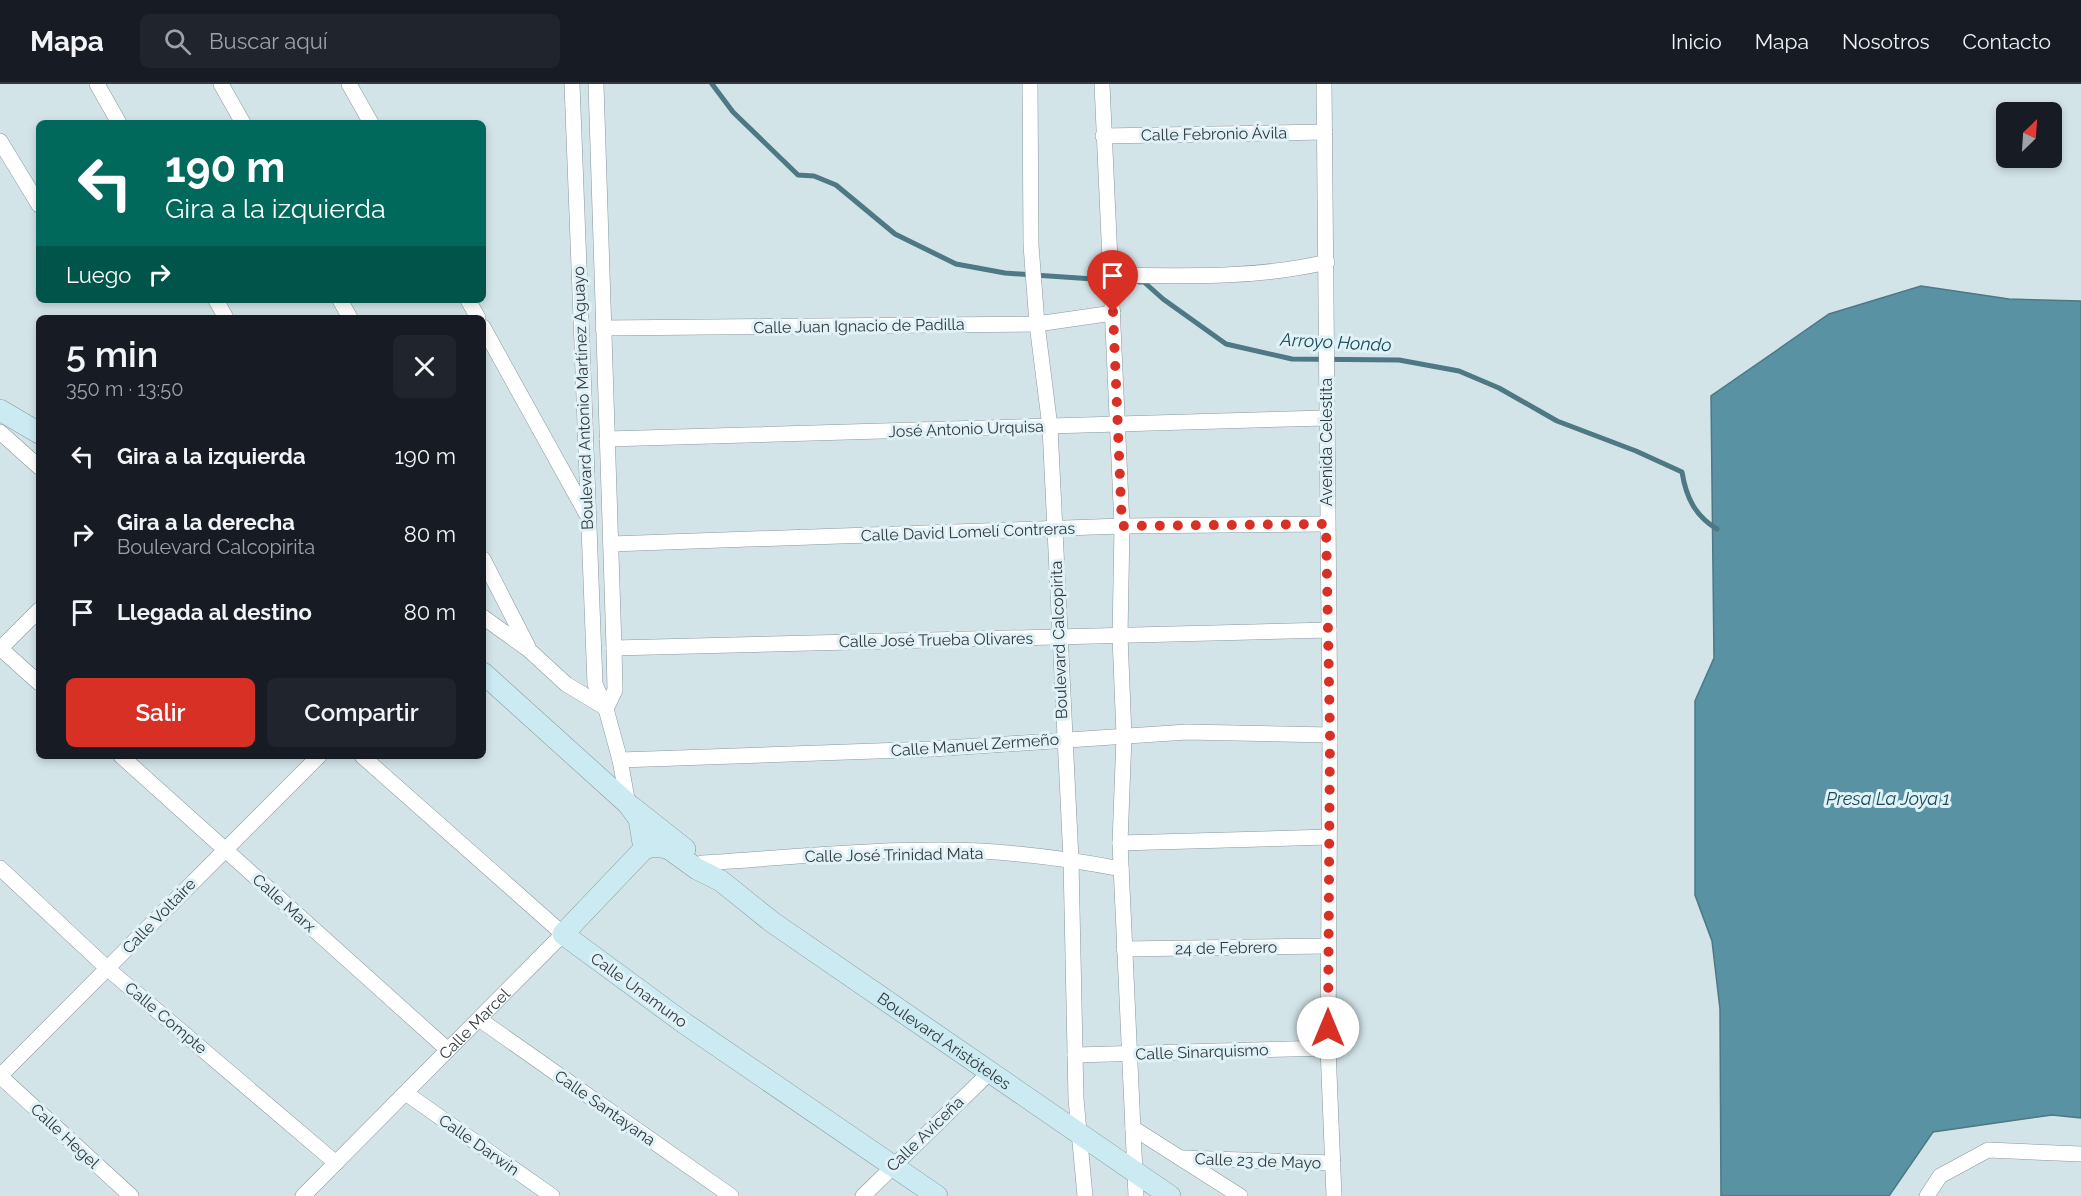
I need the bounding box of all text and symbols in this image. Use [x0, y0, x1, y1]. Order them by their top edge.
search box [140, 14, 560, 68]
text: Mapa [30, 25, 104, 58]
icon: search [161, 25, 194, 58]
text: Buscar aquí [209, 28, 328, 54]
text: Inicio [1671, 29, 1722, 54]
text: Mapa [1755, 29, 1809, 54]
text: Nosotros [1842, 29, 1930, 54]
text: Contacto [1963, 29, 2051, 54]
north arrow [1996, 102, 2062, 168]
map controls [1996, 102, 2062, 168]
street label: Calle Febronio Ávila [1141, 122, 1287, 145]
text: 190 m [165, 143, 285, 192]
icon: left [66, 144, 144, 222]
text: Gira a la izquierda [165, 193, 386, 224]
pin [1087, 250, 1138, 312]
icon: right [143, 258, 176, 291]
icon: arrive [1096, 259, 1129, 292]
text: Luego [66, 262, 131, 288]
street label: Boulevard Antonio Martínez Aguayo [569, 266, 597, 530]
street label: Calle Juan Ignacio de Padilla [753, 315, 965, 337]
water label: Arroyo Hondo [1279, 329, 1392, 355]
text: 5 min [66, 333, 158, 375]
button: close [393, 335, 456, 398]
text: 350 m · 13:50 [66, 377, 183, 401]
street label: Avenida Celestita [1317, 378, 1336, 506]
street label: José Antonio Urquisa [888, 417, 1044, 441]
icon: left [66, 440, 99, 473]
text: Gira a la izquierda [117, 443, 306, 469]
text: 190 m [394, 443, 456, 469]
text: Gira a la derecha [117, 509, 295, 535]
icon: right [66, 518, 99, 551]
street label: Calle David Lomelí Contreras [861, 519, 1076, 545]
text: 80 m [404, 521, 456, 547]
text: Boulevard Calcopirita [117, 535, 315, 559]
street label: Boulevard Calcopirita [1047, 560, 1071, 720]
icon: arrive [66, 596, 99, 629]
text: Llegada al destino [117, 599, 312, 625]
text: 80 m [404, 599, 456, 625]
street label: Calle José Trueba Olivares [839, 629, 1033, 651]
button: Salir [66, 678, 255, 747]
button: Compartir [267, 678, 456, 747]
street label: Calle Manuel Zermeño [890, 730, 1060, 760]
water label: Presa La Joya 1 [1826, 788, 1950, 809]
street label: Calle José Trinidad Mata [804, 844, 984, 866]
street label: Calle Marx [249, 870, 319, 936]
street label: Calle Voltaire [118, 874, 200, 958]
street label: 24 de Febrero [1175, 938, 1277, 958]
street label: Calle Unamuno [587, 949, 691, 1031]
street label: Calle Compte [121, 978, 211, 1058]
street label: Calle Marcel [435, 984, 514, 1063]
street label: Boulevard Aristóteles [874, 988, 1015, 1093]
position arrow [1296, 996, 1360, 1060]
street label: Calle Sinarquismo [1135, 1040, 1269, 1064]
street label: Calle Santayana [551, 1066, 659, 1150]
street label: Calle Aviceña [882, 1092, 968, 1176]
street label: Calle Hegel [27, 1100, 104, 1173]
street label: Calle Darwin [435, 1110, 523, 1180]
street label: Calle 23 de Mayo [1194, 1149, 1322, 1173]

